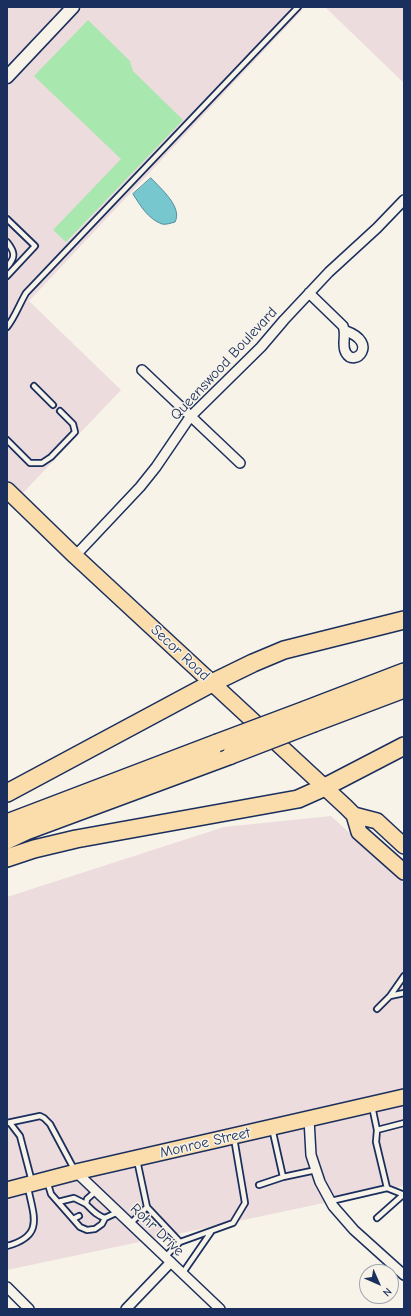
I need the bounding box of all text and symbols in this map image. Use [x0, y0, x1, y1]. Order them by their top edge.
street label: Queenswood Boulevard [167, 304, 281, 424]
street label: Secor Road [147, 621, 213, 685]
street label: Monroe Street [158, 1124, 252, 1162]
street label: Rohr Drive [126, 1200, 188, 1260]
north arrow [359, 1264, 399, 1304]
text: N [380, 1285, 394, 1299]

